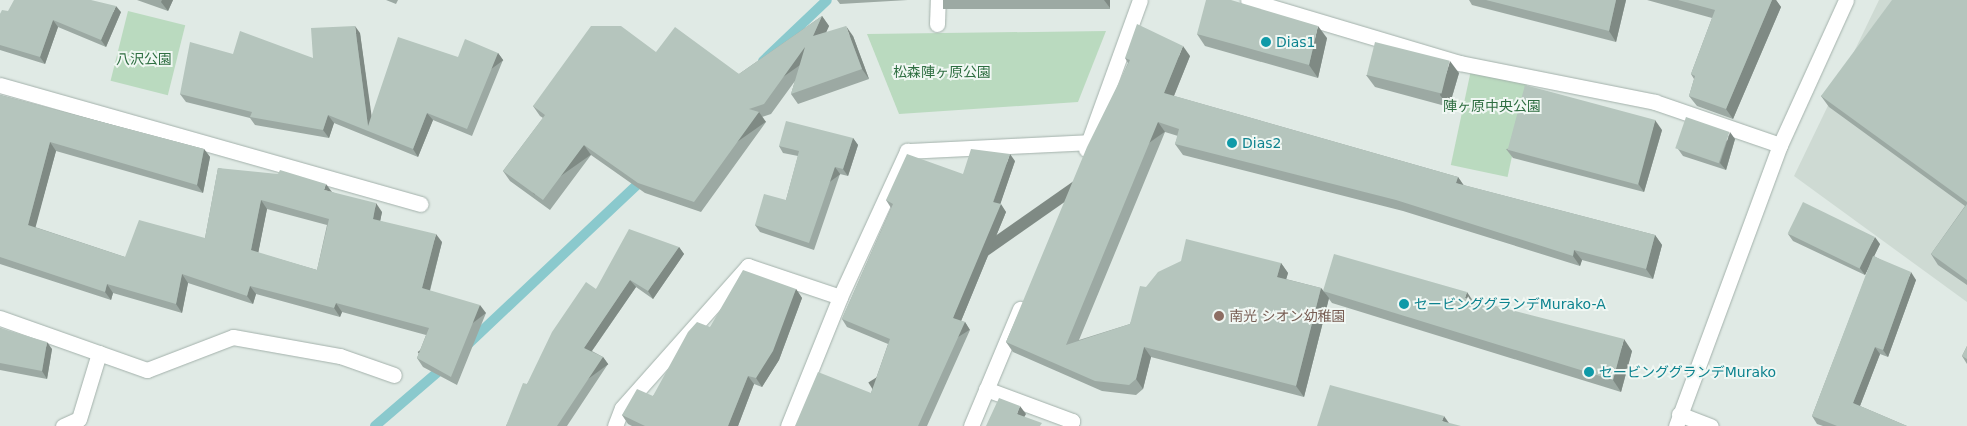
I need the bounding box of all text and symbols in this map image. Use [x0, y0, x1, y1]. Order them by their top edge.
place label: Dias1 [1276, 34, 1315, 50]
marker: Dias1 [1260, 36, 1272, 48]
park label: 八沢公園 [116, 51, 172, 67]
park label: 松森陣ヶ原公園 [893, 64, 991, 80]
park label: 陣ヶ原中央公園 [1443, 98, 1541, 114]
place label: Dias2 [1242, 135, 1281, 151]
marker: Dias2 [1226, 137, 1238, 149]
place label: セービンググランデMurako-A [1414, 296, 1606, 312]
marker: セービンググランデMurako-A [1398, 298, 1410, 310]
place label: 南光 シオン幼稚園 [1229, 308, 1345, 324]
marker: 南光 シオン幼稚園 [1213, 310, 1225, 322]
place label: セービンググランデMurako [1599, 364, 1776, 380]
marker: セービンググランデMurako [1583, 366, 1595, 378]

